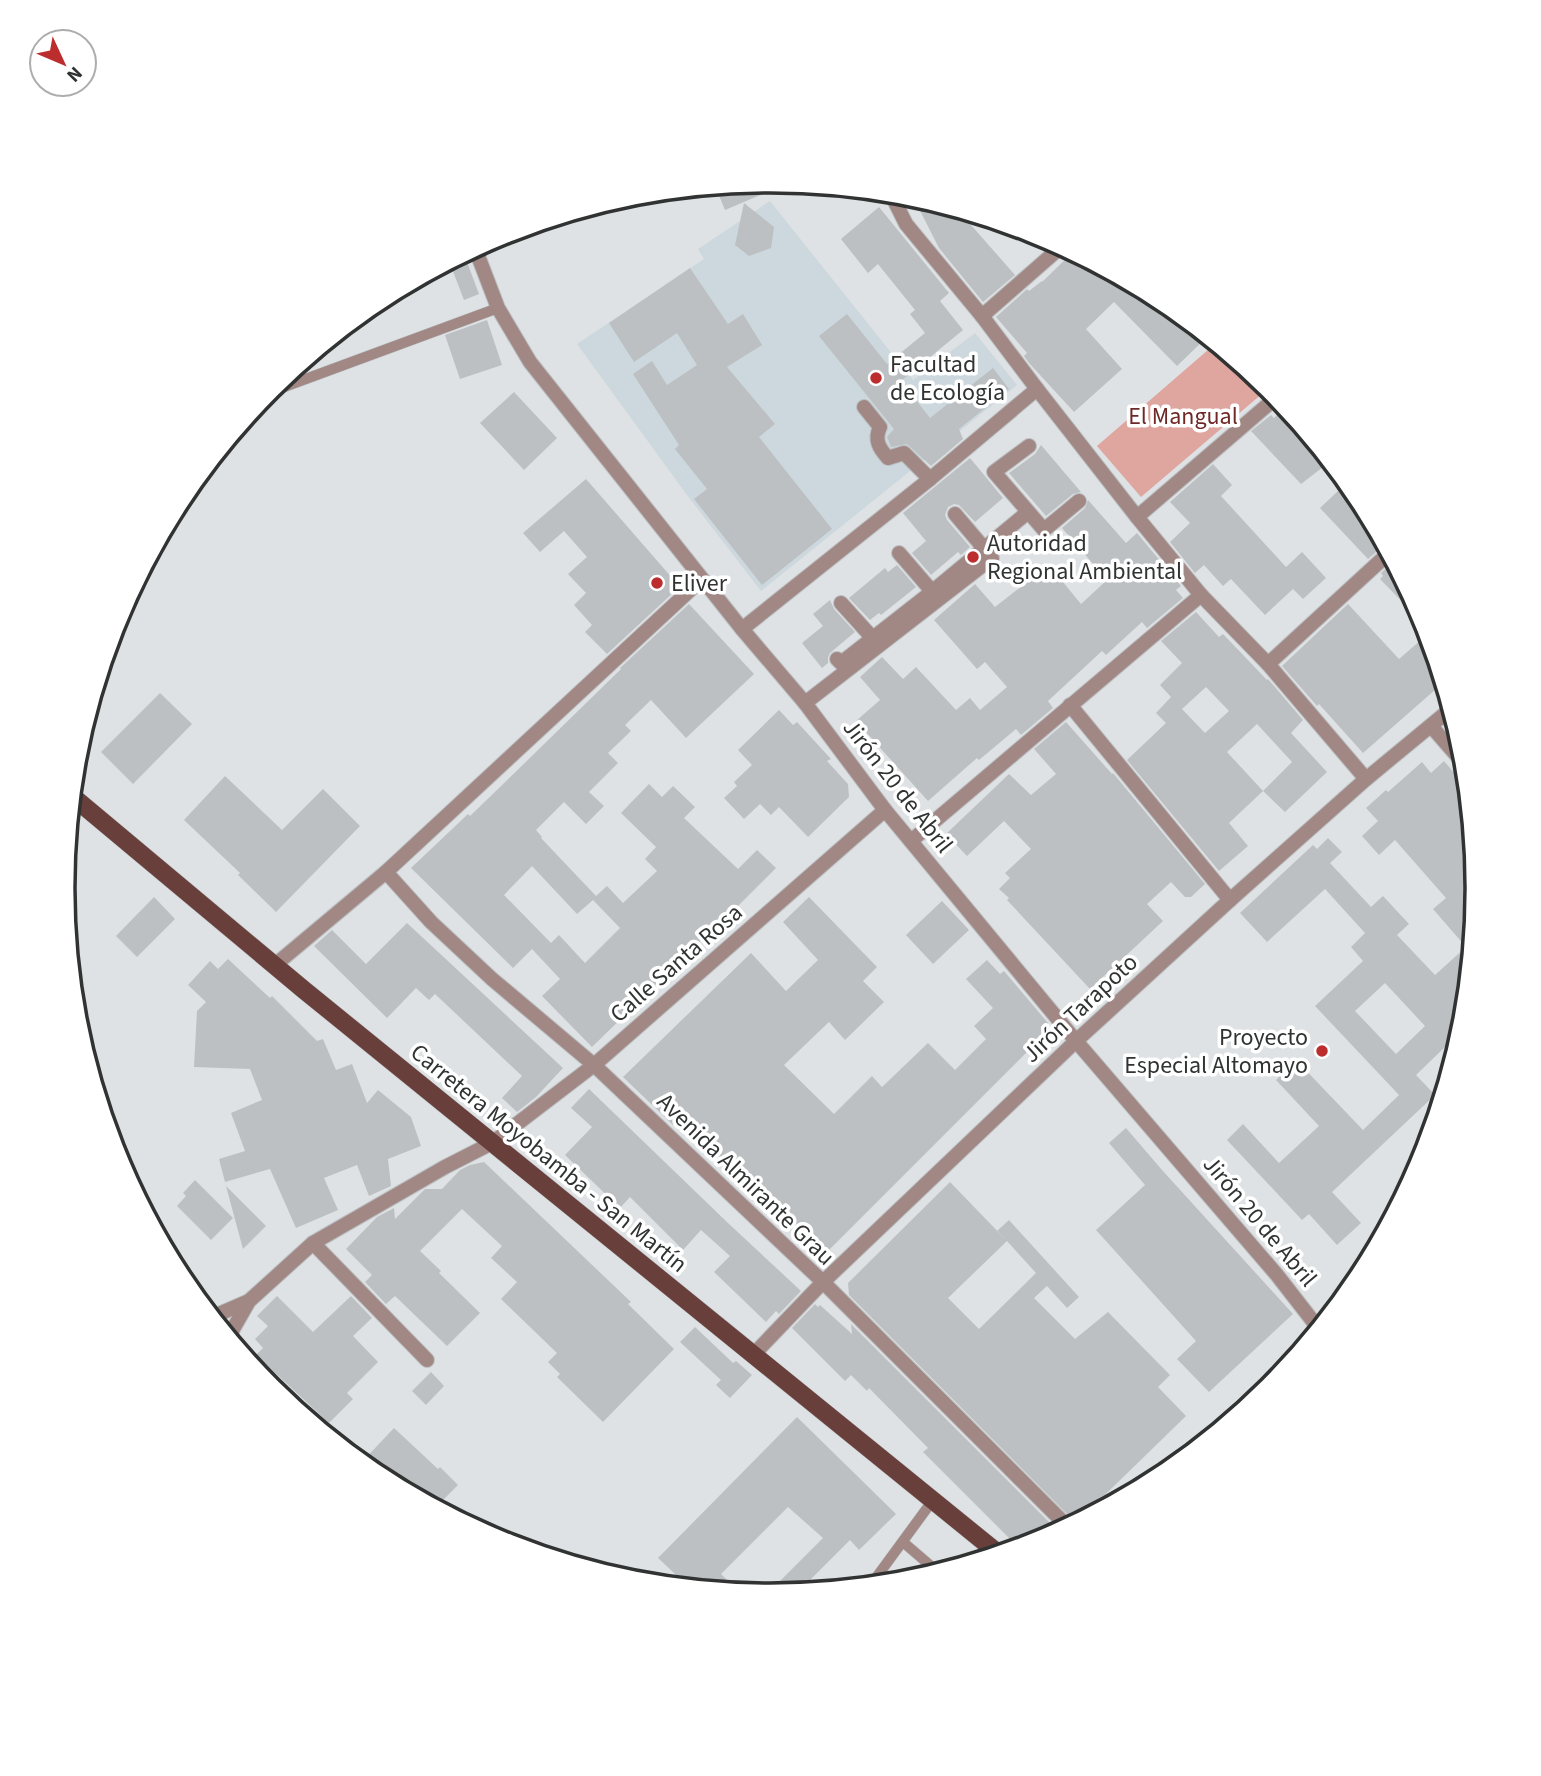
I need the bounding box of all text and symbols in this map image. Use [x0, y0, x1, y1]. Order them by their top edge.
north arrow [28, 28, 98, 98]
text: N [60, 60, 88, 88]
place label: Facultad de Ecología [890, 347, 1005, 410]
marker: Facultad de Ecología [868, 370, 884, 386]
park label: El Mangual [1128, 399, 1238, 434]
place label: Autoridad Regional Ambiental [987, 526, 1182, 589]
marker: Autoridad Regional Ambiental [965, 549, 981, 565]
place label: Eliver [671, 566, 728, 601]
marker: Eliver [649, 575, 665, 591]
street label: Jirón 20 de Abril [834, 712, 961, 861]
street label: Calle Santa Rosa [602, 896, 750, 1031]
street label: Jirón Tarapoto [1015, 946, 1146, 1071]
place label: Proyecto Especial Altomayo [1124, 1020, 1308, 1083]
street label: Carretera Moyobamba - San Martín [403, 1035, 695, 1281]
marker: Proyecto Especial Altomayo [1314, 1043, 1330, 1059]
street label: Avenida Almirante Grau [649, 1085, 842, 1274]
street label: Jirón 20 de Abril [1194, 1148, 1325, 1295]

